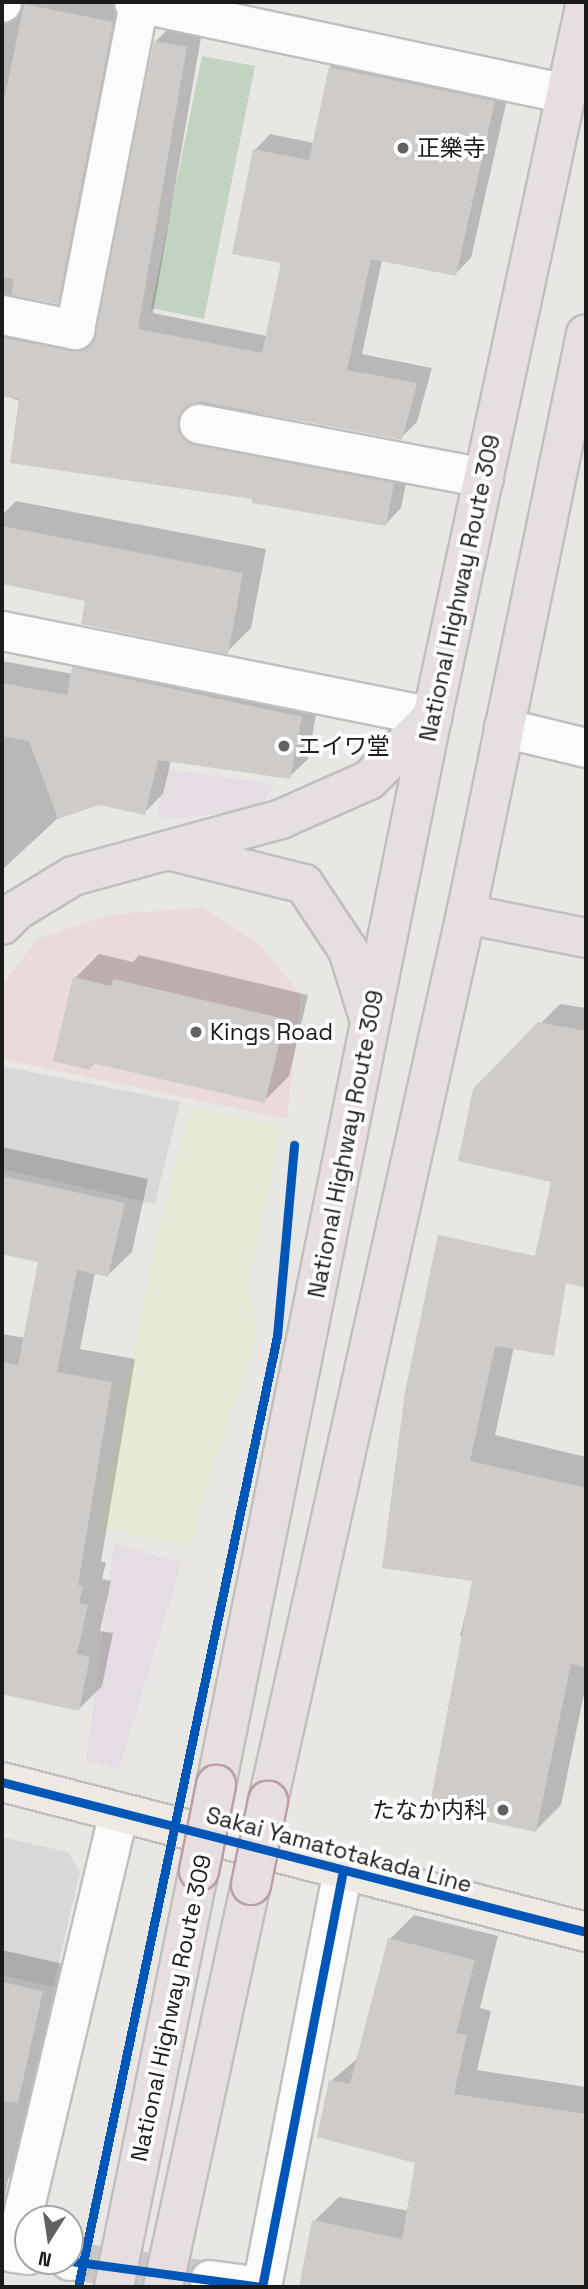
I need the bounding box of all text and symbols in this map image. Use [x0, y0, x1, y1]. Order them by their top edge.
place label: 正樂寺 [417, 134, 486, 162]
marker: 正樂寺 [395, 140, 411, 156]
street label: National Highway Route 309 [414, 432, 506, 744]
place label: エイワ堂 [298, 732, 390, 760]
marker: エイワ堂 [276, 738, 292, 754]
street label: National Highway Route 309 [303, 988, 389, 1300]
place label: Kings Road [210, 1018, 333, 1046]
marker: Kings Road [188, 1024, 204, 1040]
place label: たなか内科 [372, 1796, 487, 1824]
marker: たなか内科 [493, 1800, 513, 1820]
street label: Sakai Yamatotakada Line [203, 1801, 475, 1899]
street label: National Highway Route 309 [125, 1852, 217, 2164]
north arrow [14, 2205, 84, 2275]
text: N [36, 2246, 54, 2273]

